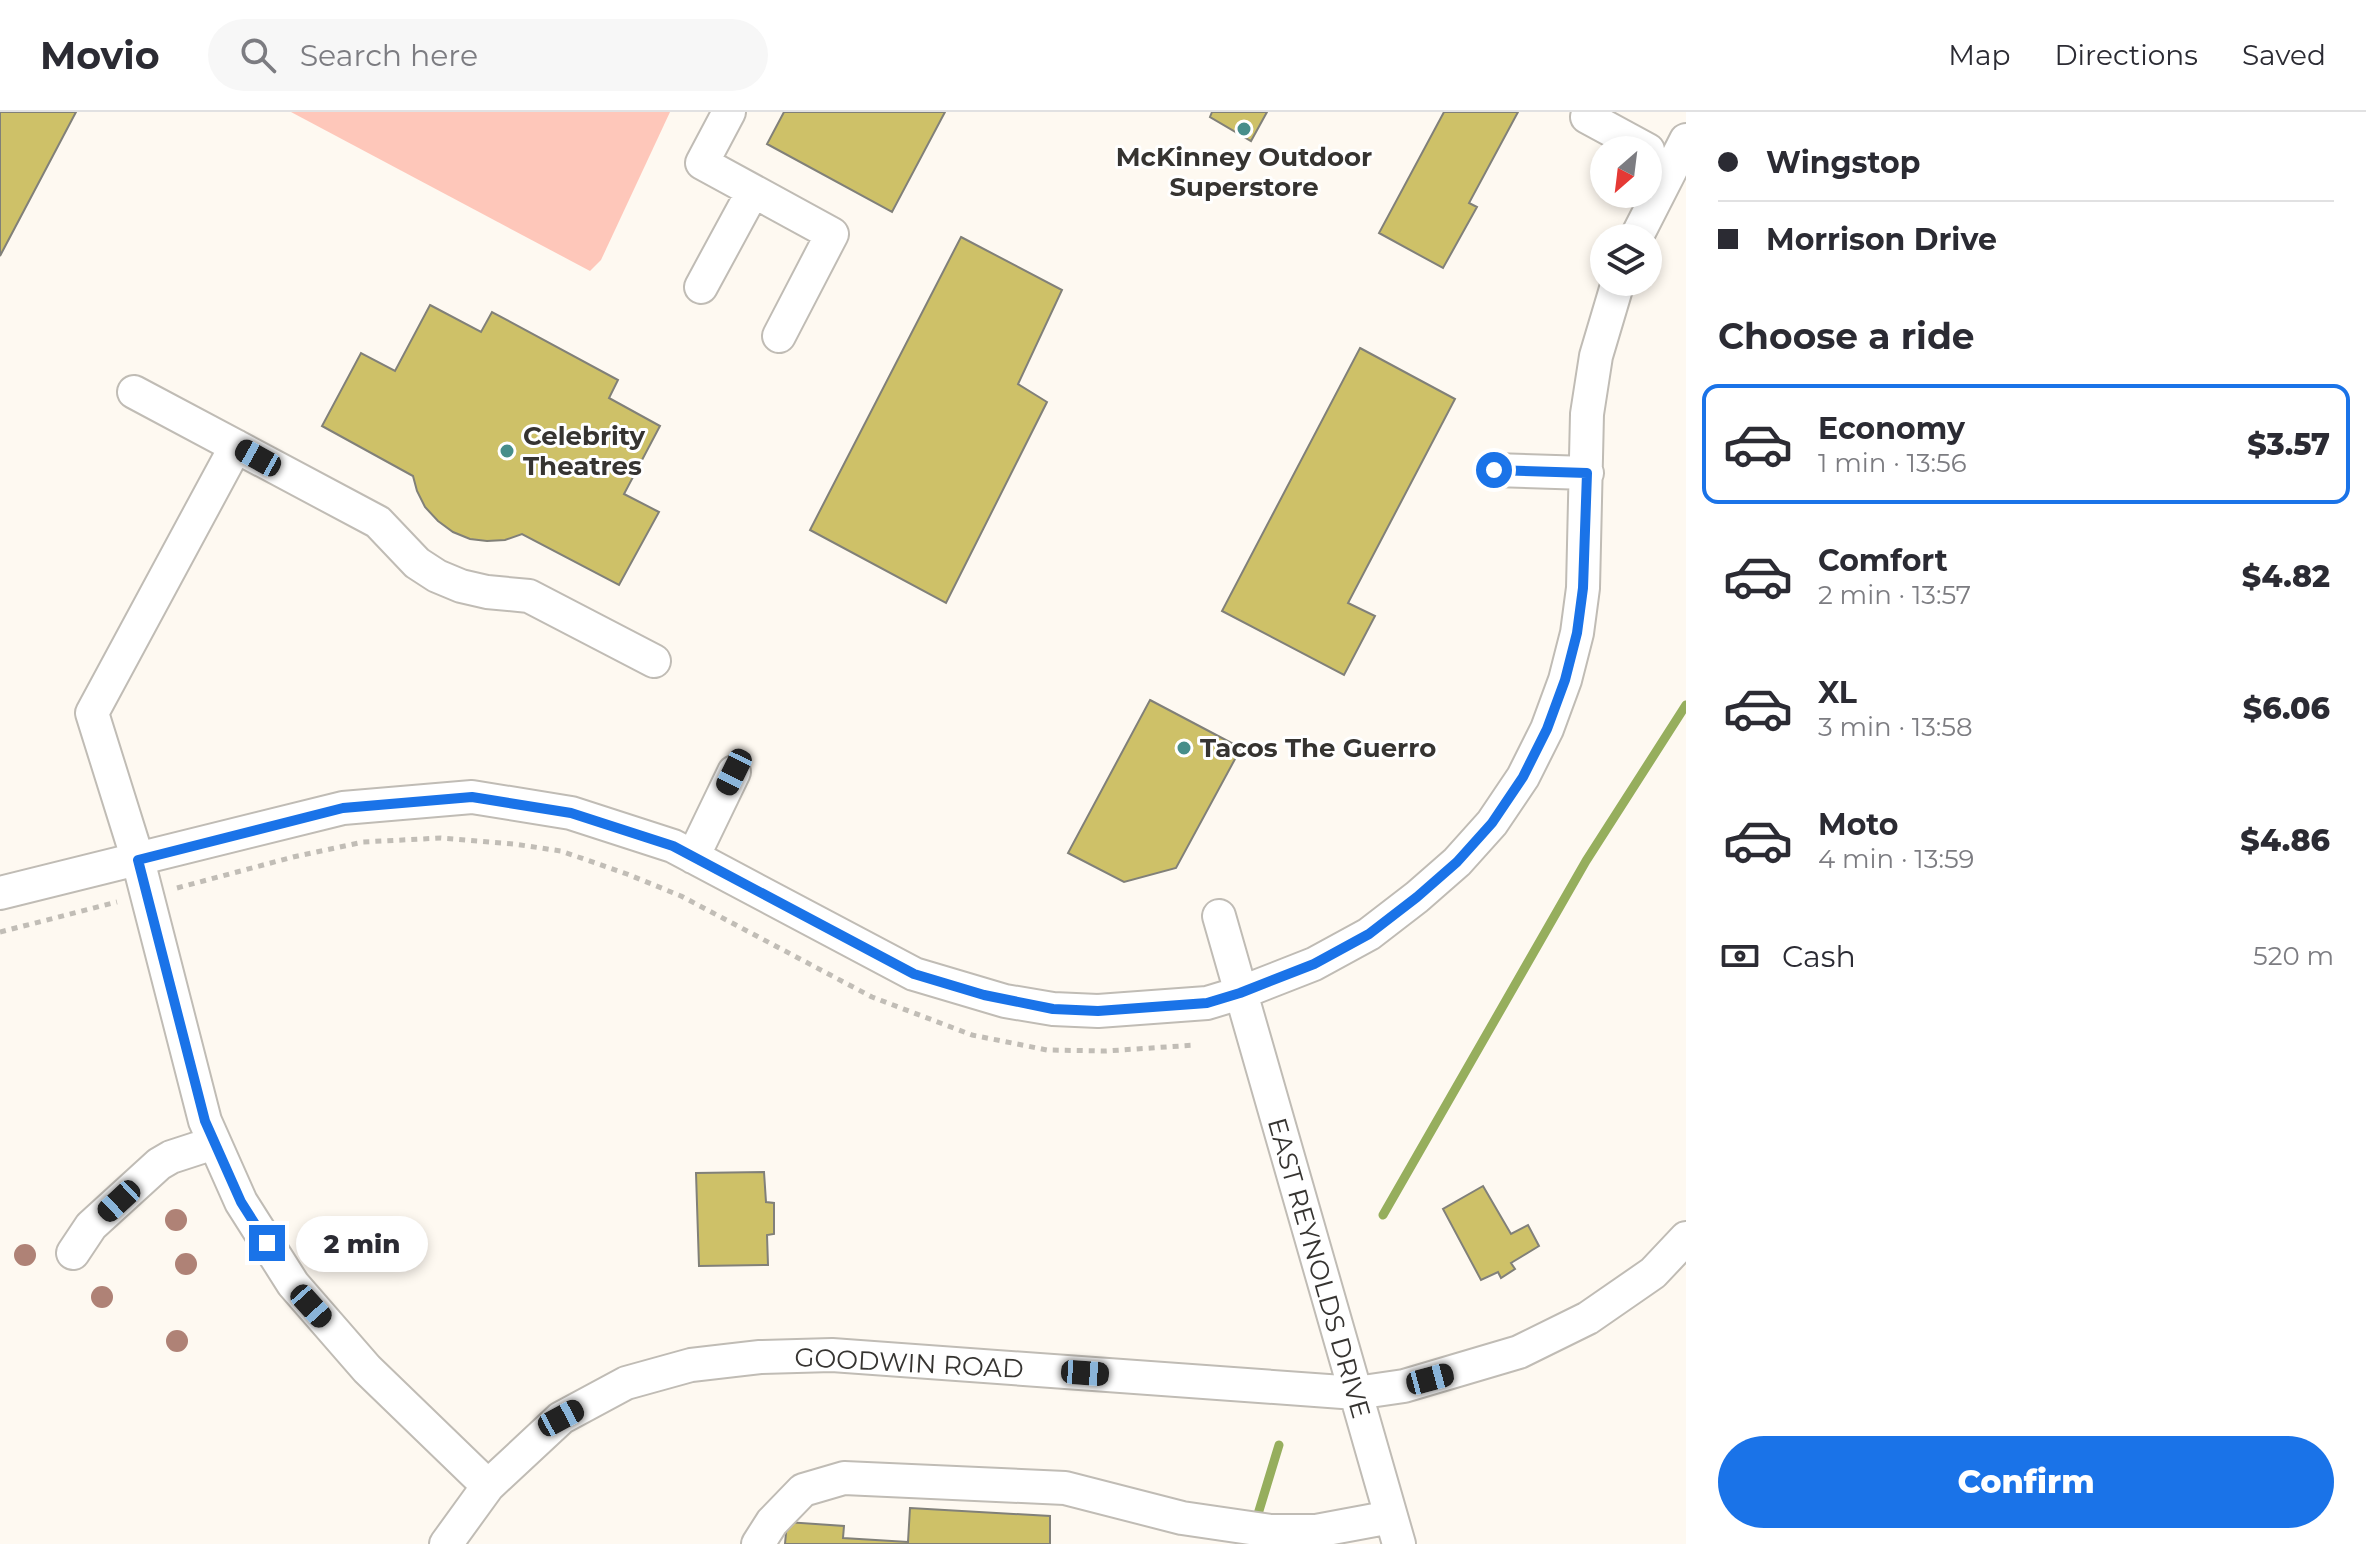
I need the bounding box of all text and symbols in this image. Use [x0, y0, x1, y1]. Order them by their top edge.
search box [208, 19, 768, 91]
text: Movio [40, 32, 160, 79]
icon: search [236, 33, 280, 77]
text: Search here [300, 37, 478, 74]
text: Map [1948, 38, 2010, 72]
text: Directions [2054, 38, 2198, 72]
text: Saved [2242, 38, 2326, 72]
marker: McKinney Outdoor Superstore [1235, 120, 1253, 138]
north arrow [1590, 136, 1662, 208]
map controls [1590, 136, 1662, 296]
place label: McKinney Outdoor Superstore [1116, 141, 1372, 203]
text: Wingstop [1766, 144, 1920, 181]
text: Morrison Drive [1766, 221, 1997, 258]
button: layers [1590, 224, 1662, 296]
text: Choose a ride [1718, 314, 1975, 358]
icon: car [1722, 408, 1794, 480]
text: Economy [1818, 410, 1965, 447]
place label: Celebrity Theatres [523, 420, 646, 482]
text: $3.57 [2247, 426, 2330, 463]
car [231, 436, 285, 480]
marker: Celebrity Theatres [498, 442, 516, 460]
text: 1 min · 13:56 [1818, 447, 1967, 479]
route start [1476, 452, 1512, 488]
icon: car [1722, 540, 1794, 612]
text: Comfort [1818, 542, 1948, 579]
text: $4.82 [2242, 558, 2330, 595]
text: 2 min · 13:57 [1818, 579, 1971, 611]
icon: car [1722, 672, 1794, 744]
text: XL [1818, 674, 1857, 711]
text: $6.06 [2243, 690, 2330, 727]
text: 3 min · 13:58 [1818, 711, 1973, 743]
place label: Tacos The Guerro [1200, 732, 1436, 764]
marker: Tacos The Guerro [1175, 739, 1193, 757]
car [713, 745, 755, 799]
icon: car [1722, 804, 1794, 876]
text: Moto [1818, 806, 1899, 843]
text: $4.86 [2240, 822, 2330, 859]
text: 4 min · 13:59 [1818, 843, 1974, 875]
icon: cash [1718, 934, 1762, 978]
text: Cash [1782, 938, 1856, 975]
text: 520 m [2253, 940, 2334, 972]
street label: EAST REYNOLDS DRIVE [1261, 1114, 1377, 1422]
car [93, 1176, 145, 1226]
callout: 2 min [295, 1215, 427, 1271]
route end [249, 1225, 285, 1261]
text: 2 min [324, 1228, 400, 1260]
car [286, 1280, 336, 1332]
street label: GOODWIN ROAD [794, 1341, 1024, 1385]
car [1060, 1359, 1110, 1387]
car [1404, 1361, 1456, 1397]
car [534, 1396, 588, 1440]
button: Confirm [1718, 1436, 2334, 1528]

